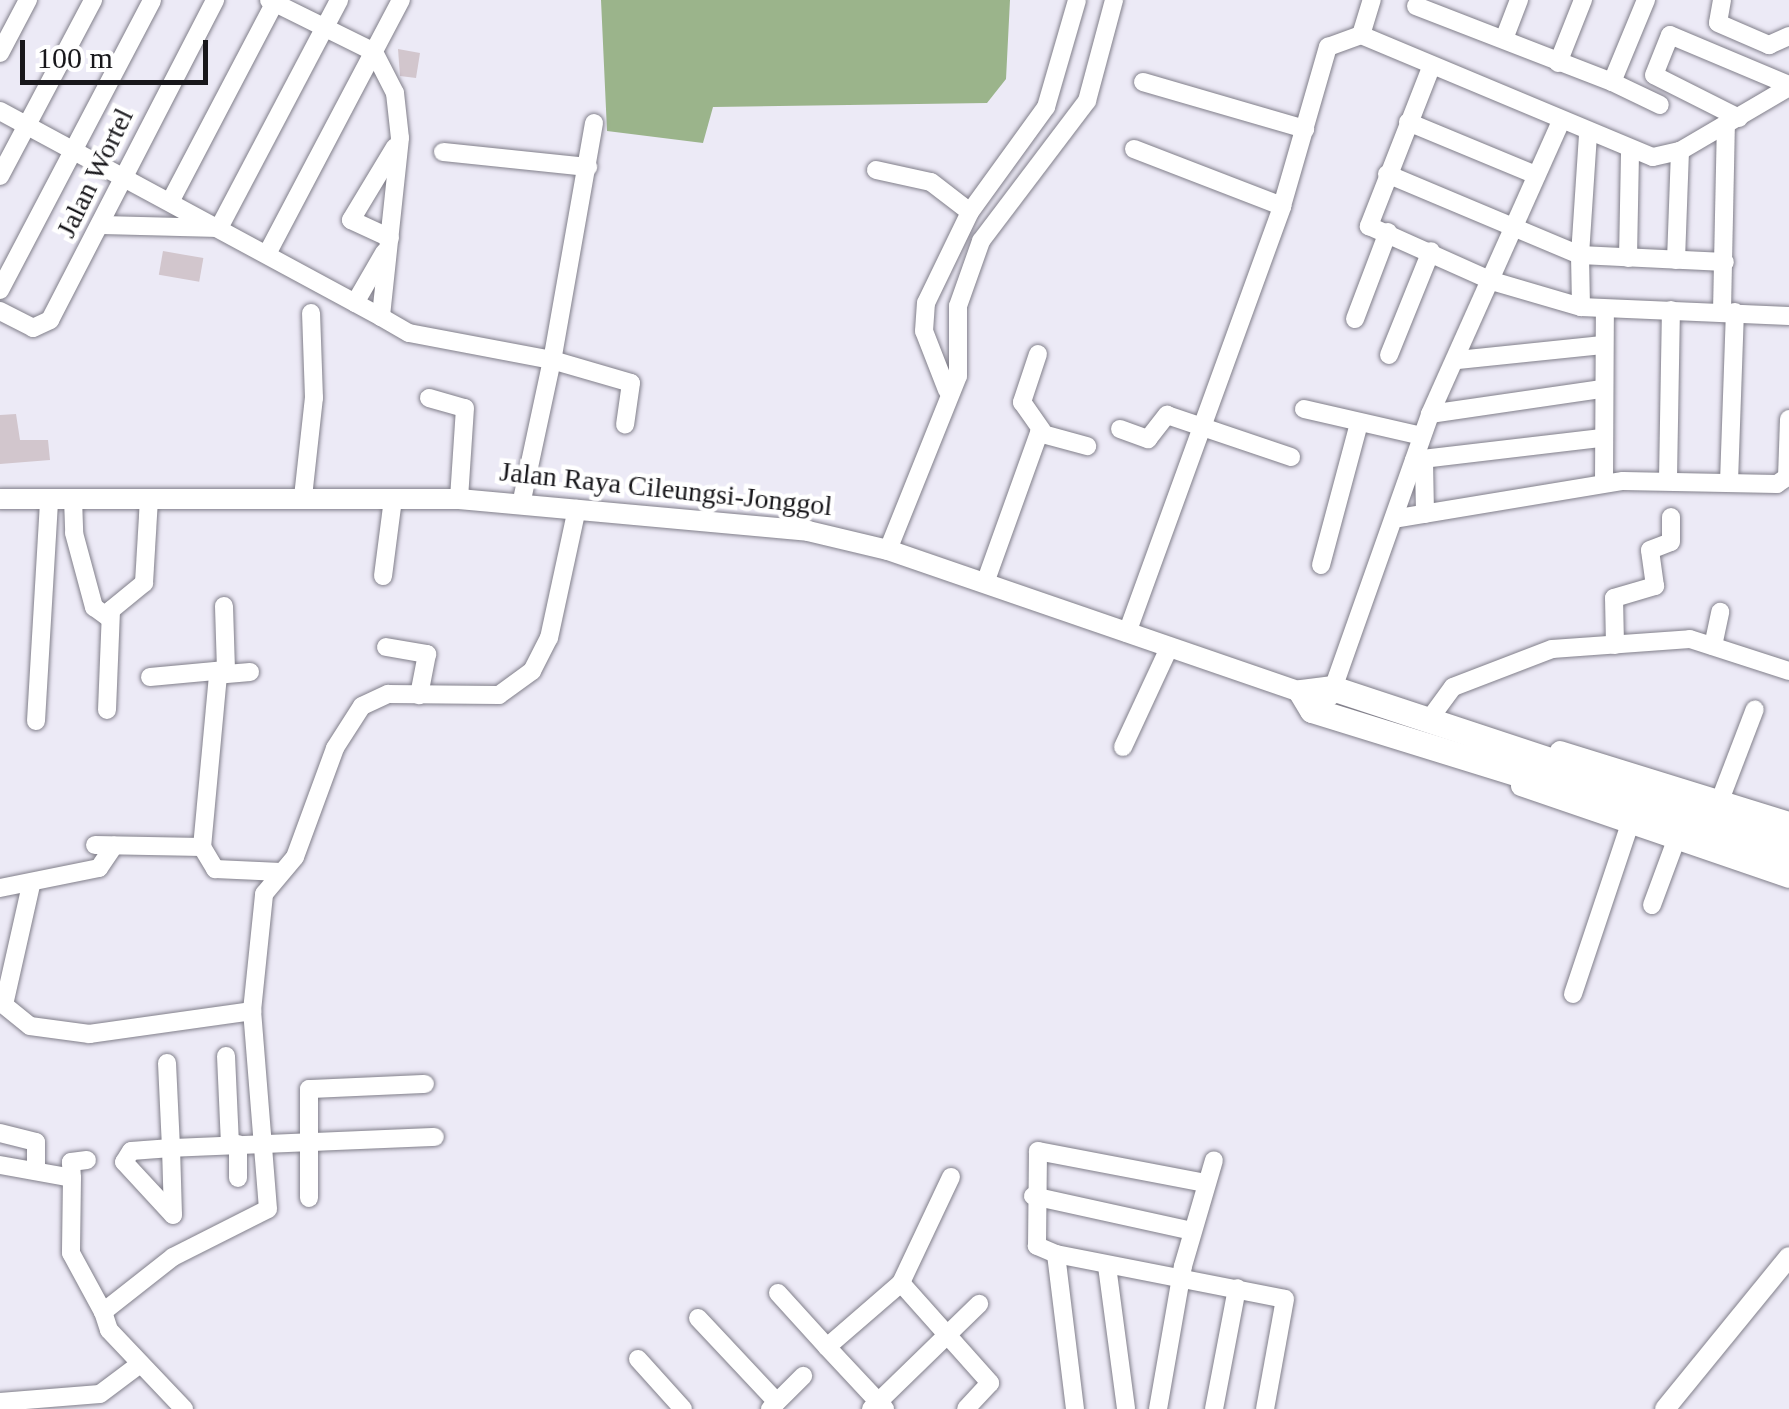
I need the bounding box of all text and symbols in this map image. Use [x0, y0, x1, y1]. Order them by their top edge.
scale bar [25, 20, 212, 82]
text: 100 m [37, 41, 113, 74]
street label: Jalan Wortel [49, 103, 141, 243]
street label: Jalan Raya Cileungsi-Jonggol [498, 455, 834, 523]

